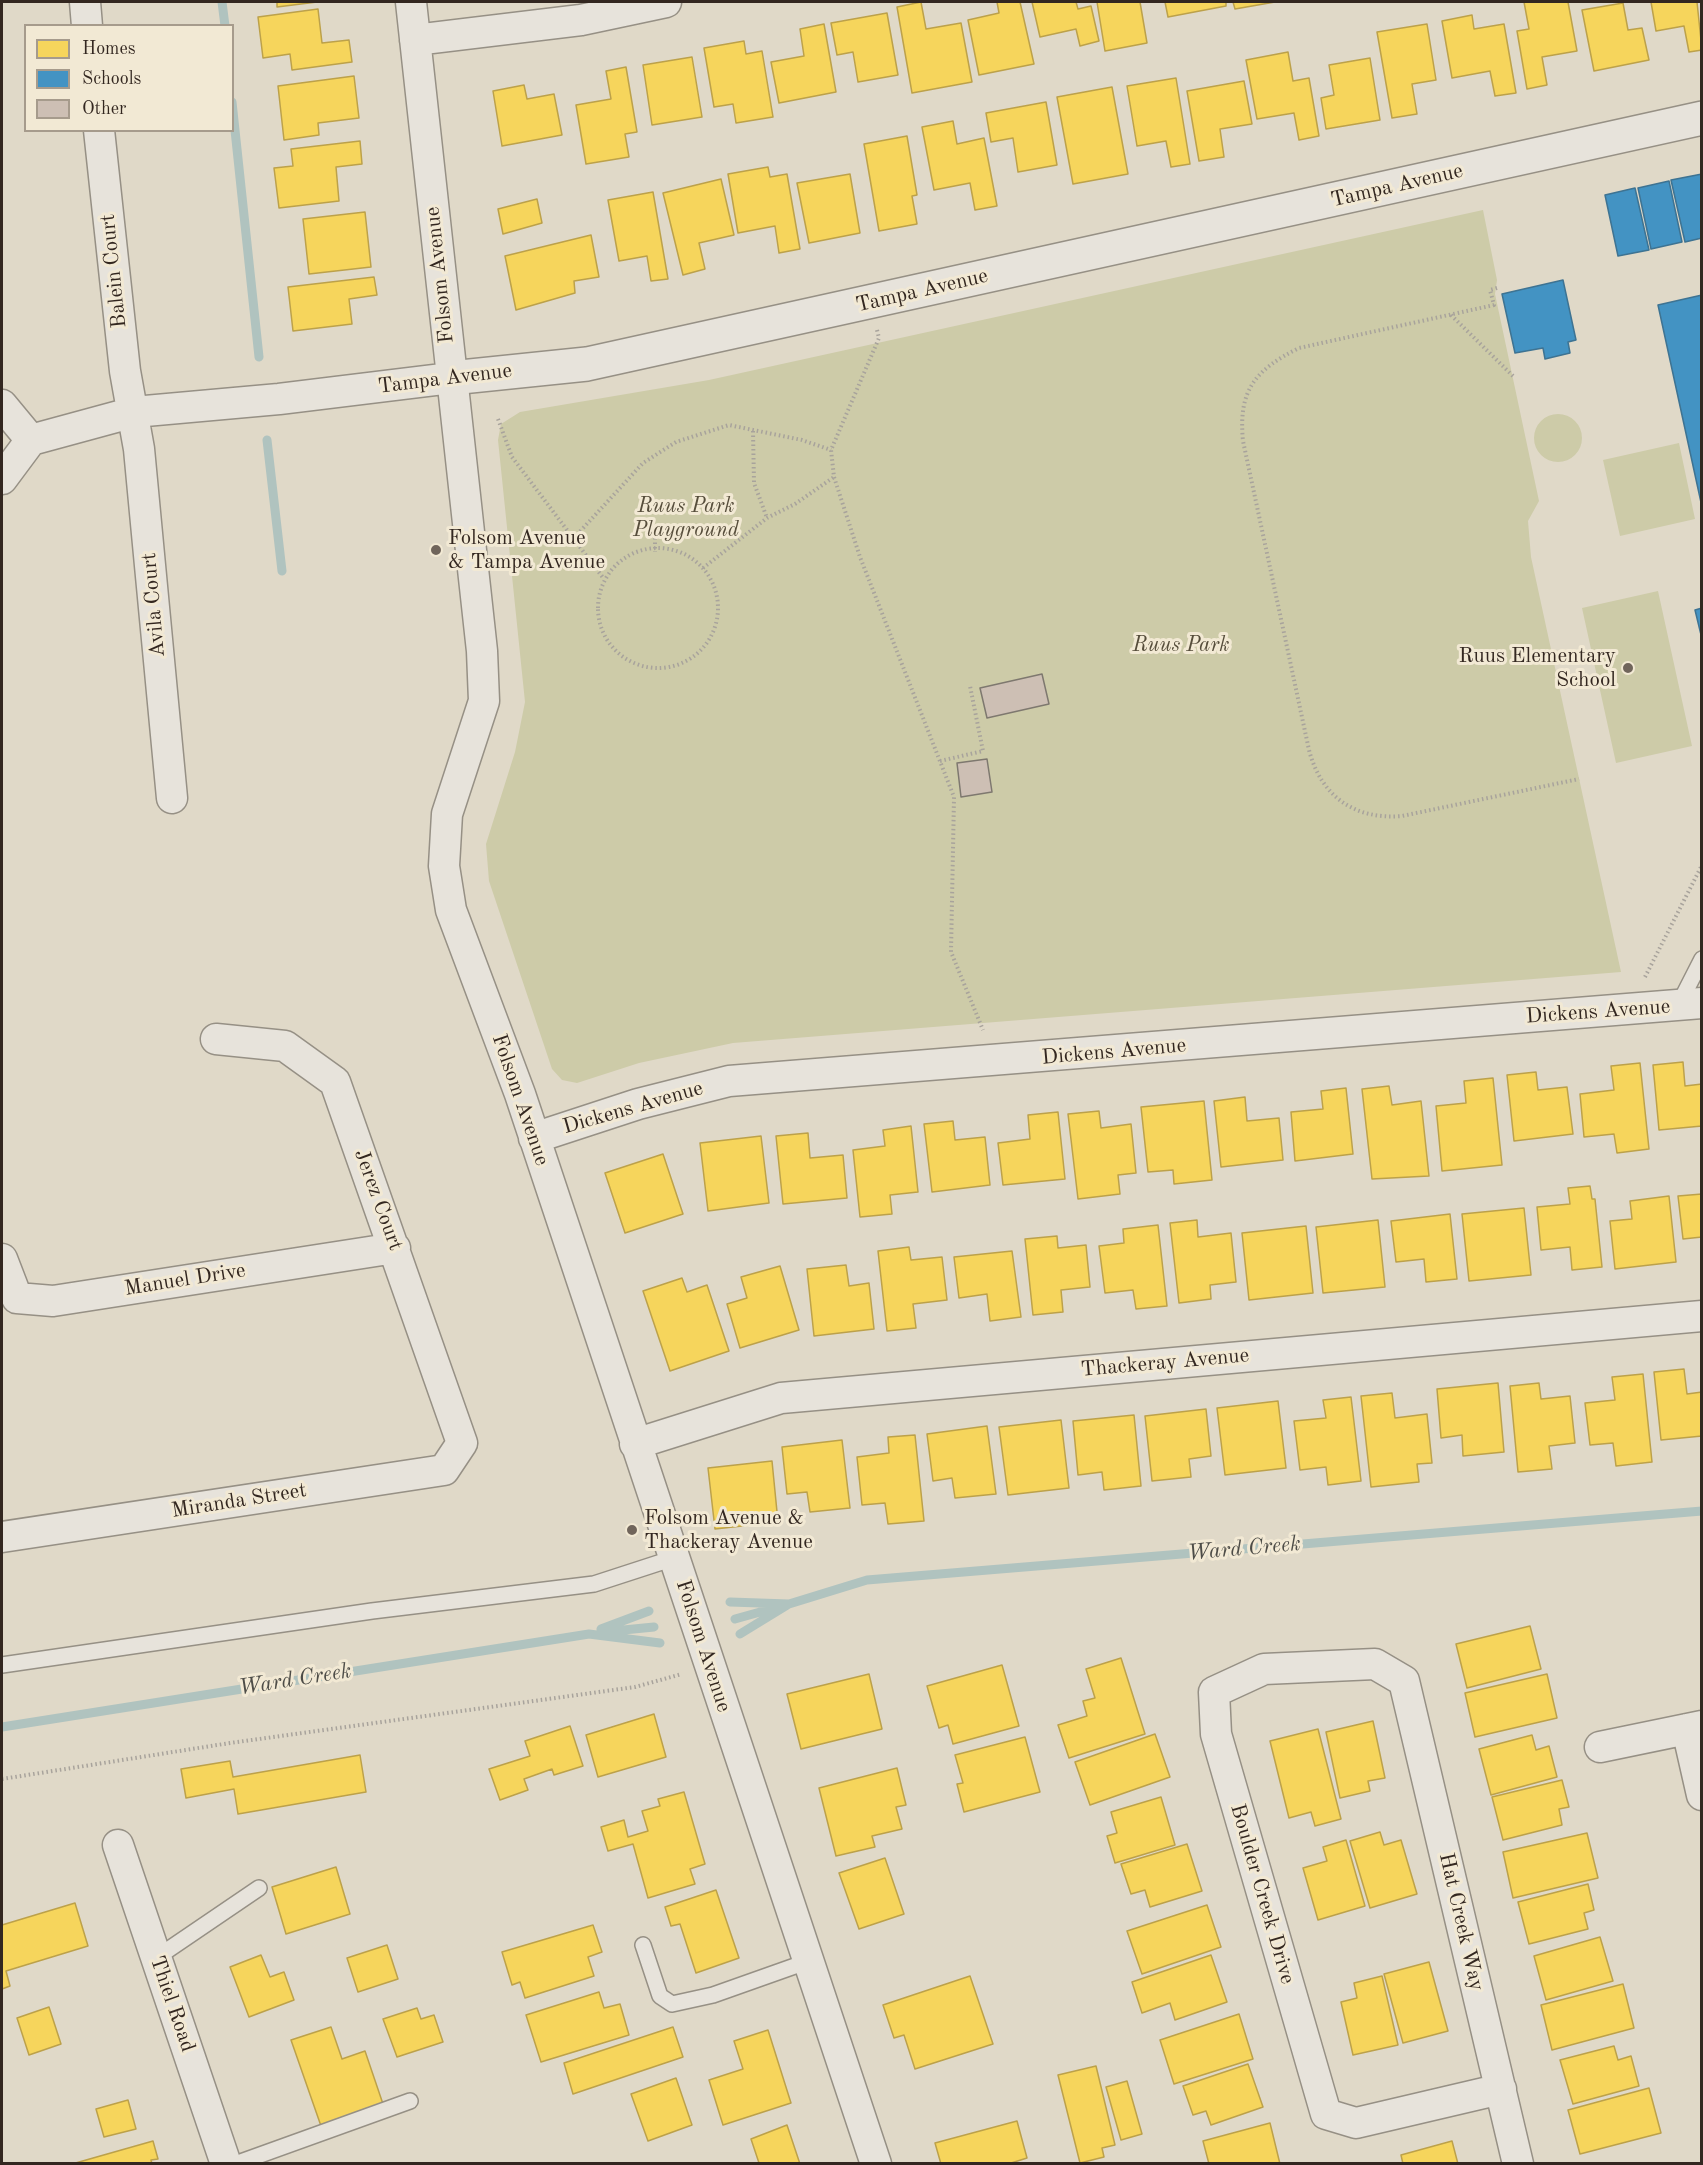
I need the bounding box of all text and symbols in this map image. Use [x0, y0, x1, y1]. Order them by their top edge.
legend [24, 24, 234, 132]
text: Homes [82, 40, 136, 58]
text: Schools [82, 70, 141, 88]
text: Other [82, 100, 126, 118]
street label: Tampa Avenue [1329, 159, 1465, 213]
street label: Folsom Avenue [420, 205, 460, 345]
street label: Balein Court [95, 213, 133, 329]
street label: Tampa Avenue [854, 264, 990, 318]
street label: Tampa Avenue [377, 358, 513, 400]
park label: Ruus Park Playground [633, 493, 739, 543]
place label: Folsom Avenue & Tampa Avenue [448, 525, 605, 575]
marker: Folsom Avenue & Tampa Avenue [429, 543, 443, 557]
street label: Avila Court [137, 552, 171, 658]
park label: Ruus Park [1132, 632, 1230, 658]
place label: Ruus Elementary School [1459, 643, 1616, 693]
marker: Ruus Elementary School [1621, 661, 1635, 675]
street label: Dickens Avenue [1525, 994, 1671, 1030]
street label: Folsom Avenue [486, 1031, 554, 1169]
street label: Dickens Avenue [1041, 1033, 1187, 1071]
street label: Dickens Avenue [560, 1076, 706, 1140]
street label: Jerez Court [348, 1146, 408, 1254]
street label: Manuel Drive [123, 1258, 247, 1302]
street label: Thackeray Avenue [1080, 1343, 1250, 1383]
street label: Miranda Street [170, 1478, 308, 1524]
place label: Folsom Avenue & Thackeray Avenue [644, 1505, 813, 1555]
marker: Folsom Avenue & Thackeray Avenue [625, 1523, 639, 1537]
water label: Ward Creek [1186, 1531, 1302, 1567]
street label: Folsom Avenue [670, 1577, 736, 1715]
water label: Ward Creek [237, 1658, 353, 1702]
street label: Boulder Creek Drive [1224, 1801, 1300, 1987]
street label: Hat Creek Way [1433, 1851, 1489, 1993]
street label: Thiel Road [144, 1953, 200, 2055]

